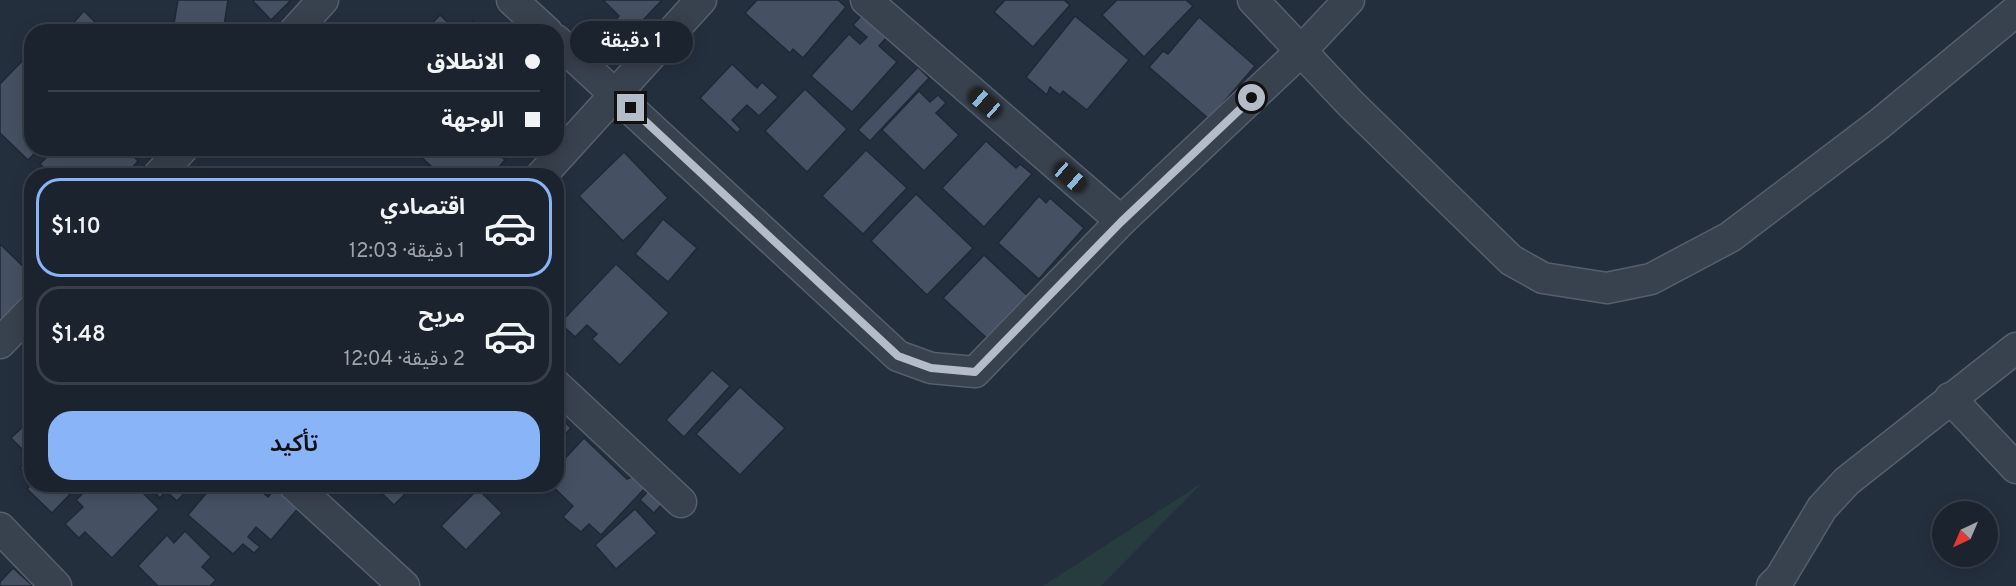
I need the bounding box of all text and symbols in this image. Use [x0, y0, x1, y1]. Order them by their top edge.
callout: 1 دقيقة [570, 21, 692, 63]
text: 1 دقيقة [601, 29, 662, 55]
text: الانطلاق [427, 50, 504, 77]
car [966, 84, 1004, 122]
route start [1238, 84, 1265, 111]
route end [617, 94, 644, 121]
text: الوجهة [441, 108, 504, 135]
car [1051, 158, 1089, 196]
text: اقتصادي [380, 195, 465, 222]
icon: car [483, 201, 537, 255]
text: $1.10 [51, 214, 101, 241]
text: 1 دقيقة · 12:03 [349, 239, 465, 265]
text: مريح [419, 303, 465, 330]
icon: car [483, 309, 537, 363]
text: $1.48 [51, 322, 106, 349]
text: 2 دقيقة · 12:04 [344, 347, 465, 373]
button: تأكيد [48, 411, 540, 480]
north arrow [1932, 501, 1998, 567]
map controls [1932, 501, 1998, 567]

